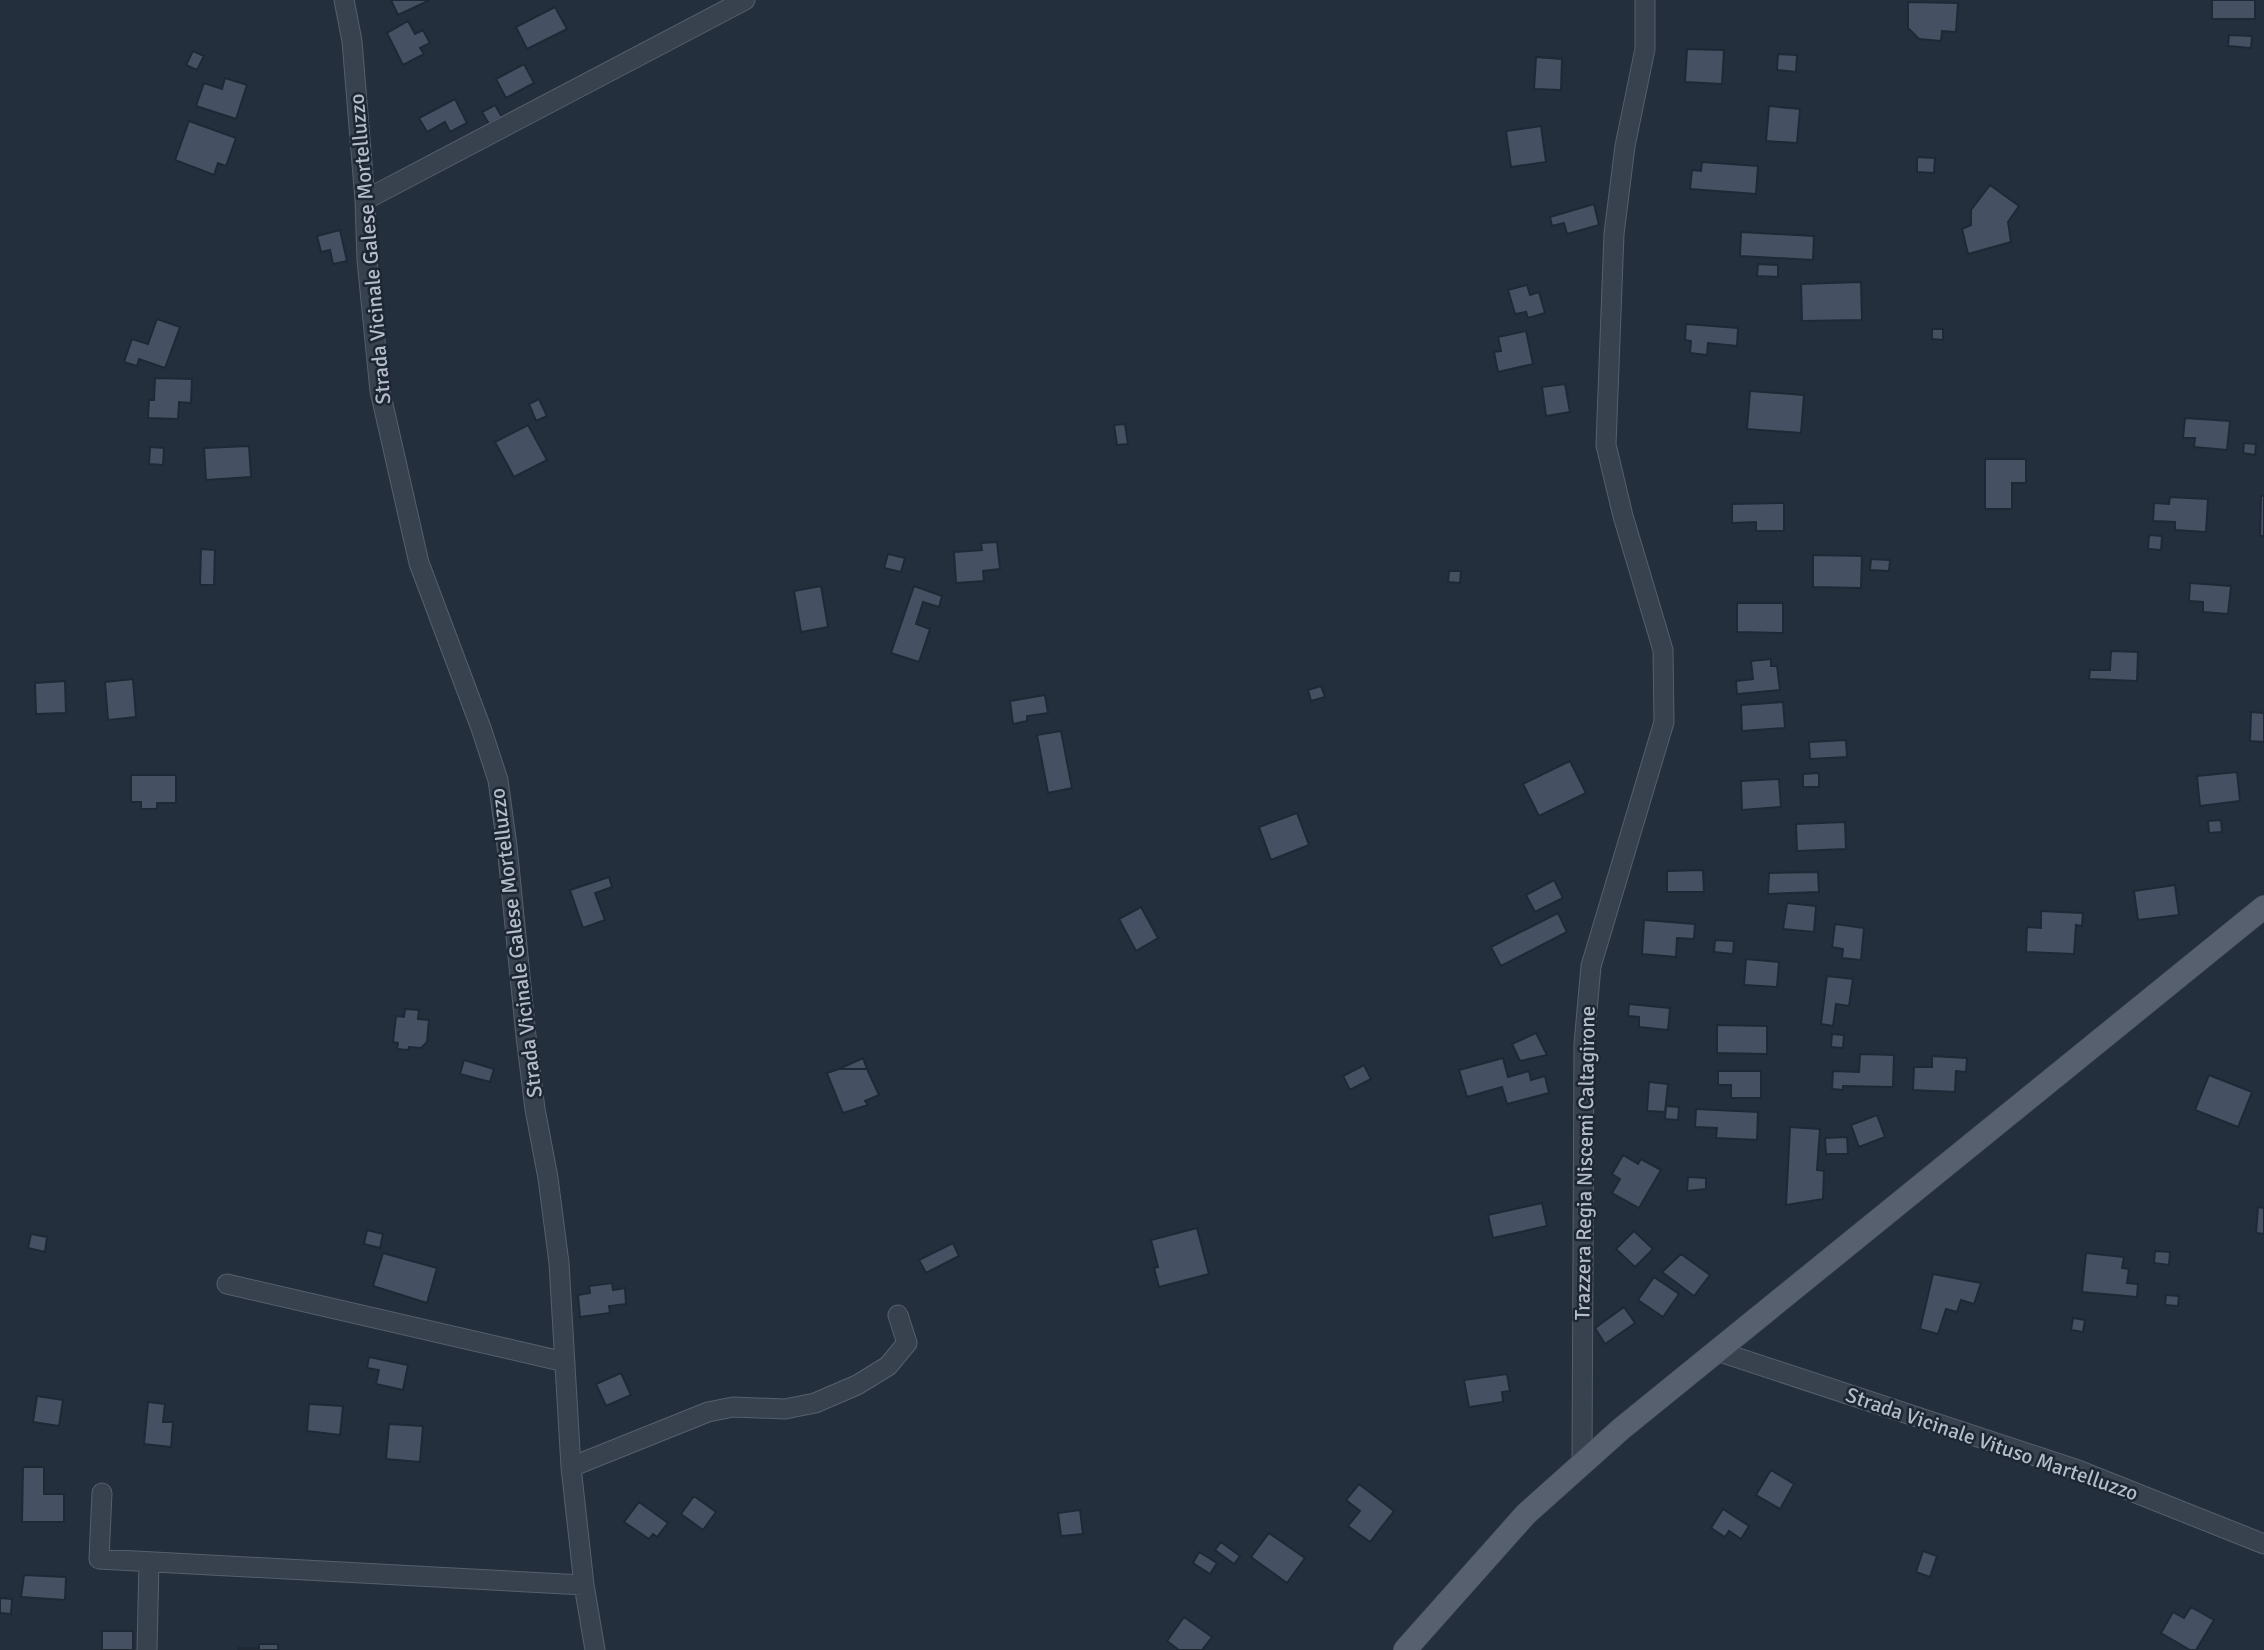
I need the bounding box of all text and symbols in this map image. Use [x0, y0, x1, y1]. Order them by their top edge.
street label: Strada Vicinale Galese Mortelluzzo [343, 93, 397, 405]
street label: Strada Vicinale Galese Mortelluzzo [484, 787, 548, 1099]
street label: Trazzera Regia Niscemi Caltagirone [1569, 1006, 1601, 1320]
street label: Strada Vicinale Vituso Martelluzzo [1842, 1382, 2142, 1506]

